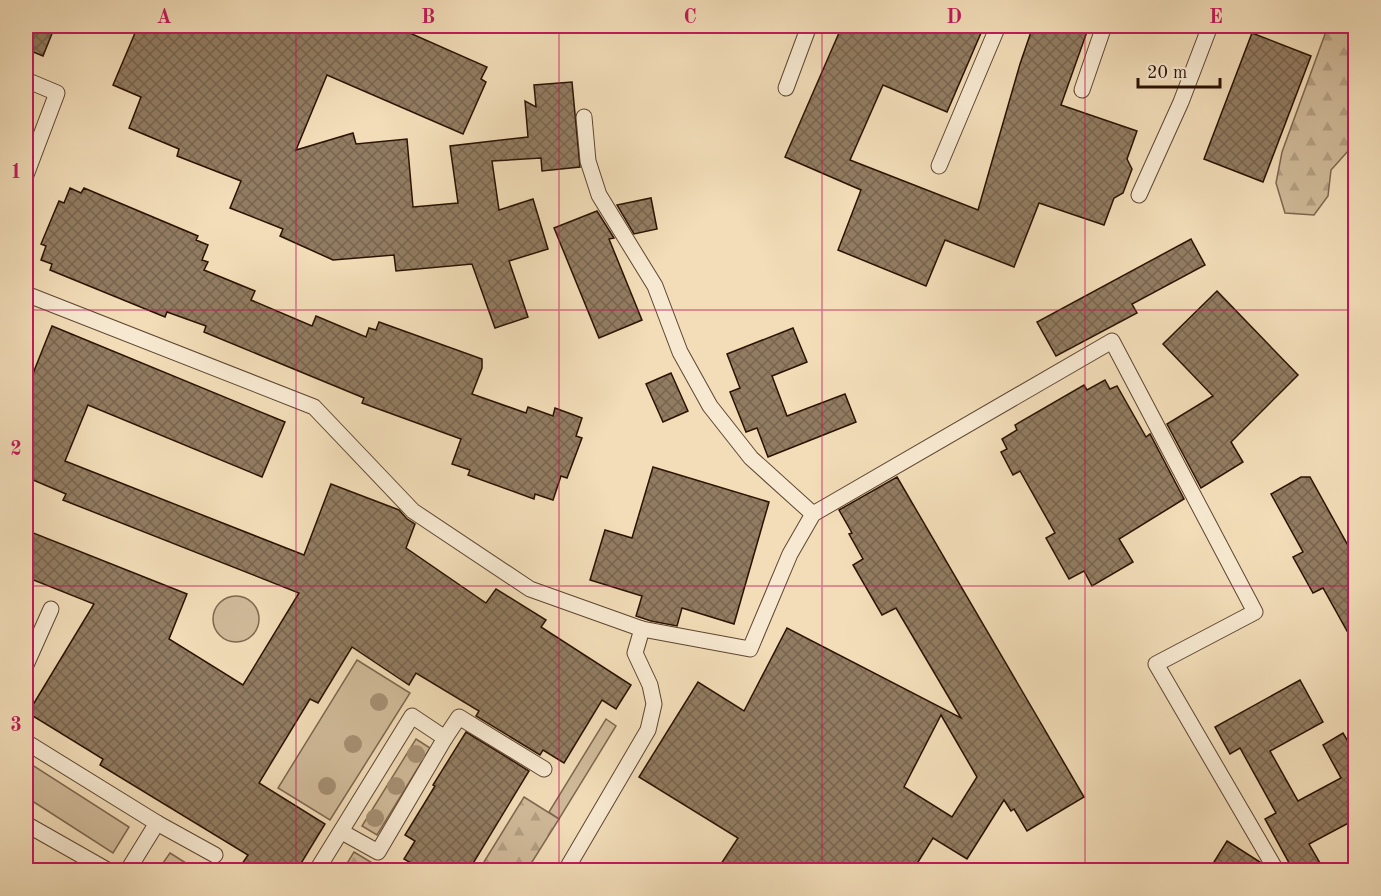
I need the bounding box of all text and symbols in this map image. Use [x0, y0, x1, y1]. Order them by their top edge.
text: A [156, 8, 172, 28]
text: B [421, 8, 435, 28]
text: C [683, 8, 697, 28]
text: D [946, 8, 962, 28]
text: E [1209, 8, 1223, 28]
scale bar [1138, 51, 1220, 89]
text: 20 m [1147, 64, 1187, 82]
text: 1 [10, 163, 22, 183]
text: 2 [10, 440, 22, 460]
text: 3 [10, 716, 22, 736]

